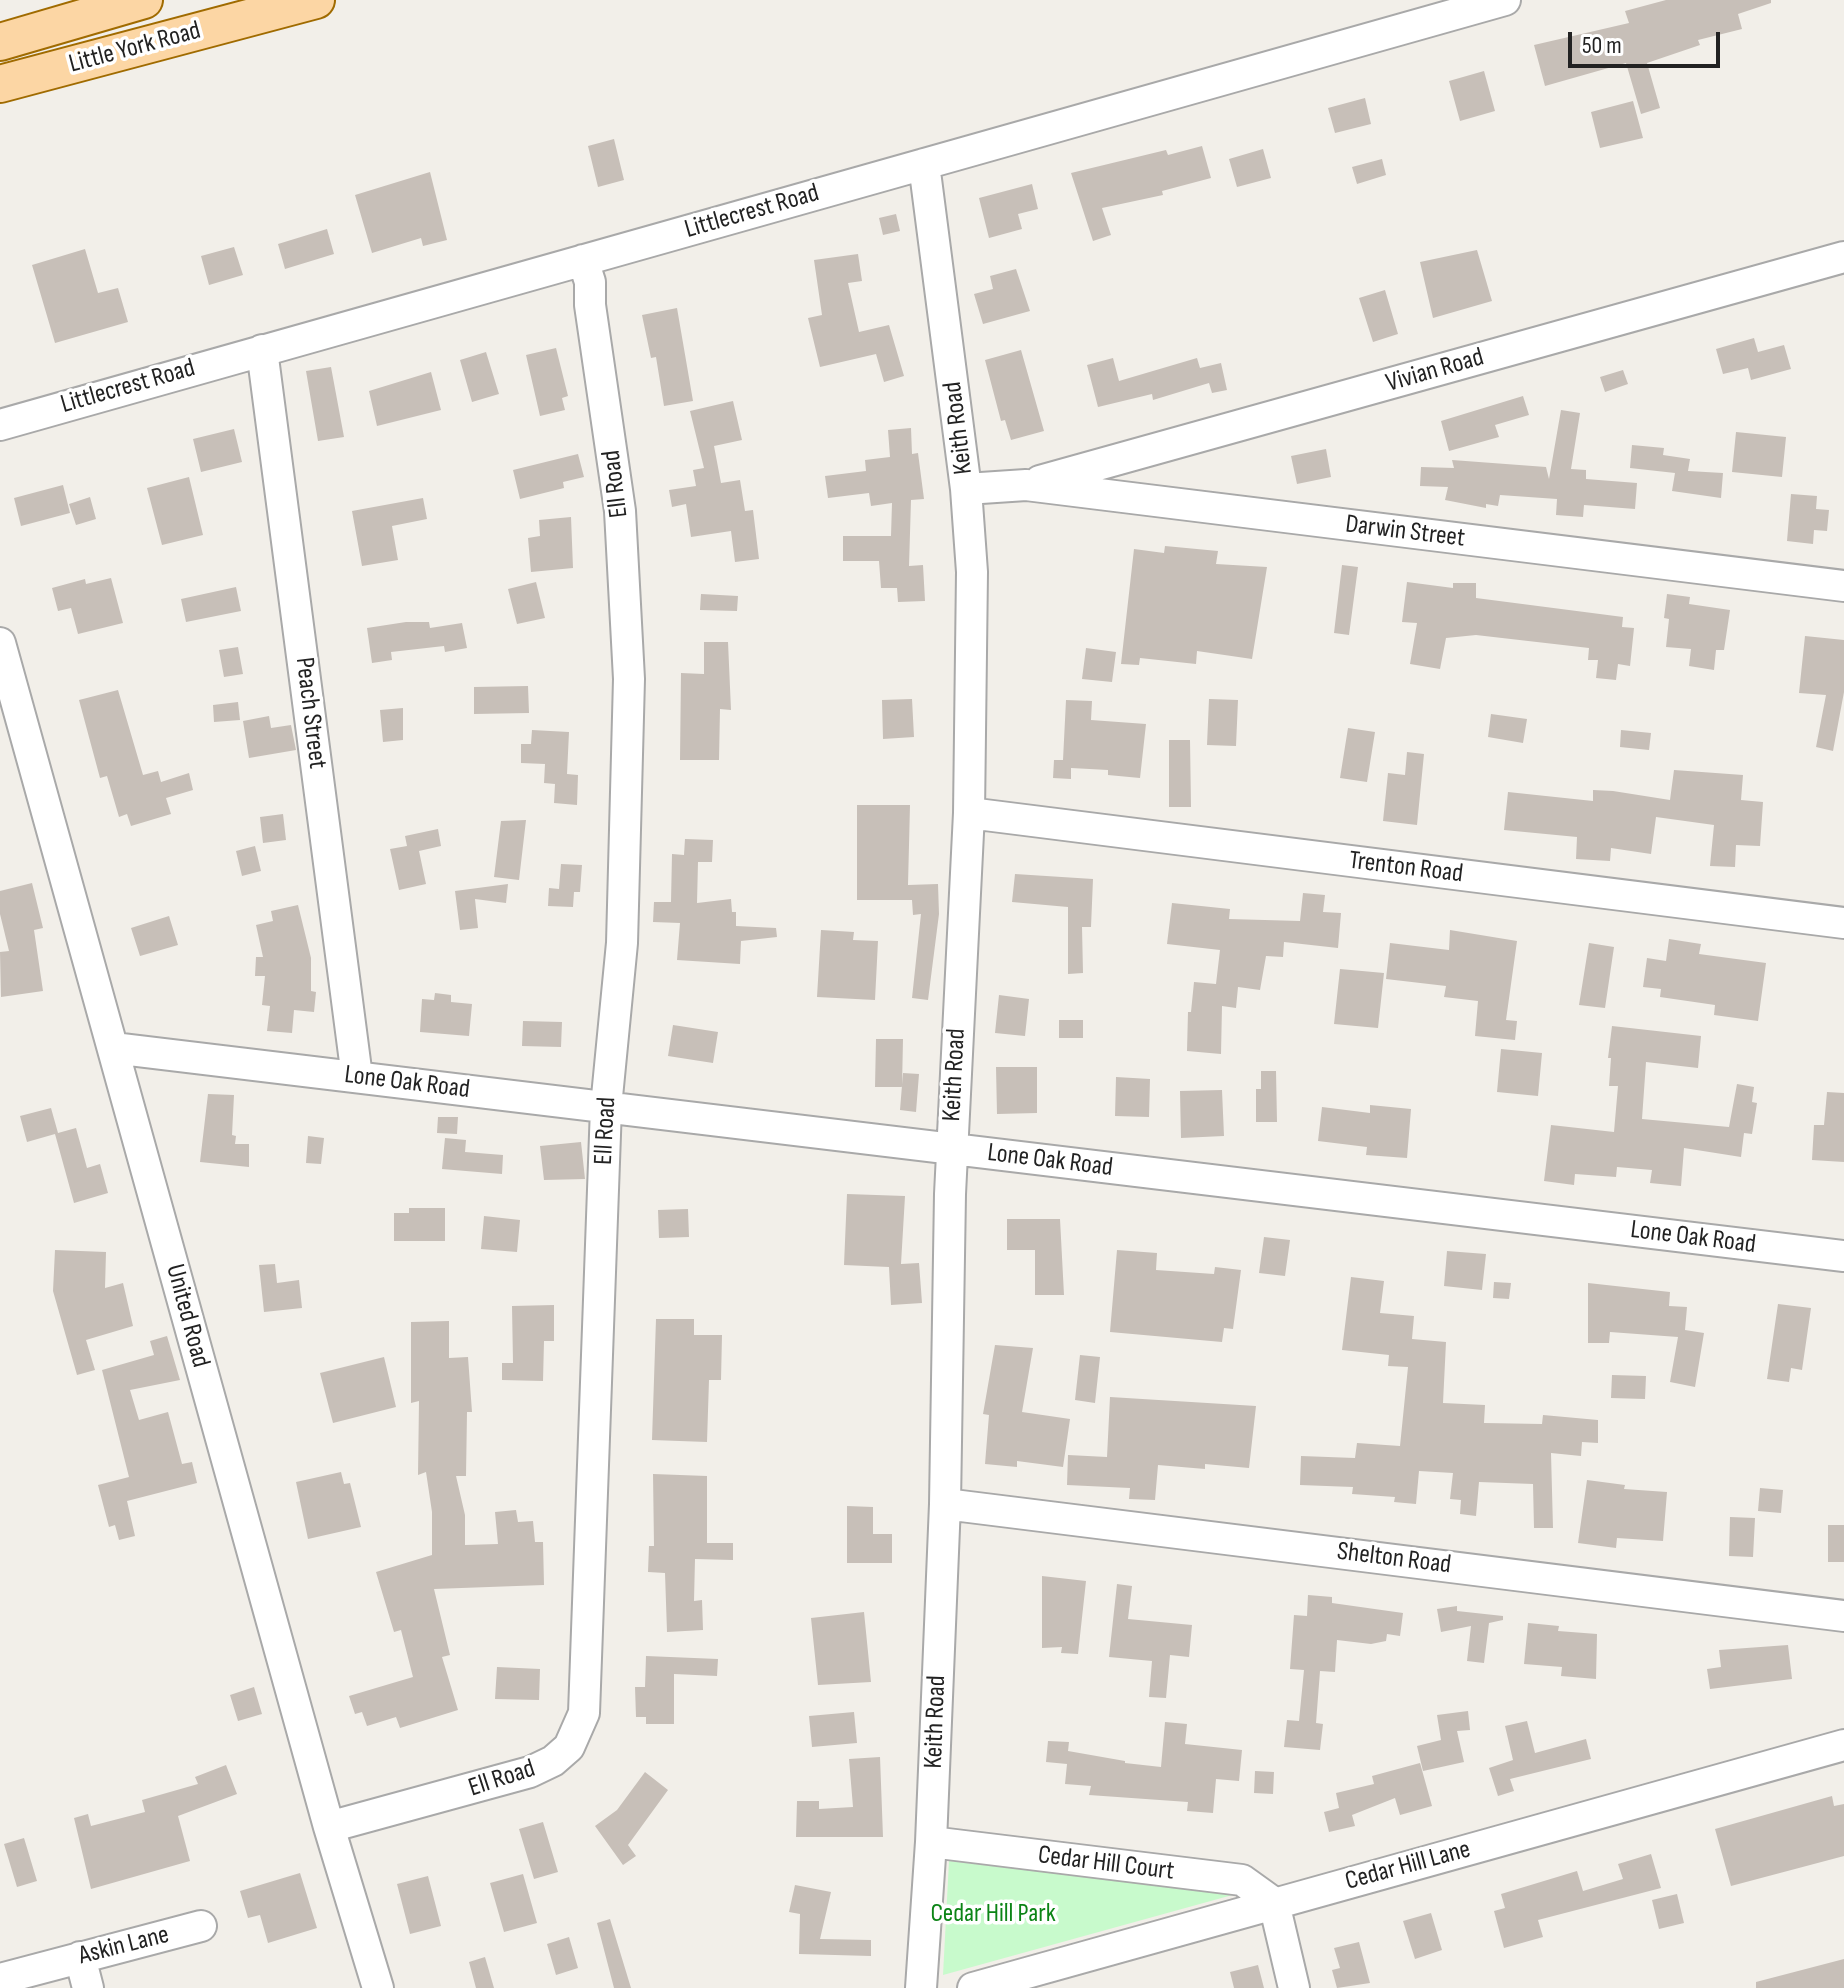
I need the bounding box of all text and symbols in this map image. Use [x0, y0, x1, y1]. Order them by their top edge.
street label: Little York Road [66, 15, 204, 81]
scale bar [1572, 16, 1724, 66]
text: 50 m [1582, 31, 1622, 60]
street label: Littlecrest Road [681, 178, 823, 246]
street label: Vivian Road [1383, 342, 1487, 400]
street label: Littlecrest Road [57, 353, 199, 421]
street label: Keith Road [938, 380, 980, 476]
street label: Ell Road [596, 448, 636, 520]
street label: Darwin Street [1344, 509, 1466, 555]
street label: Peach Street [288, 656, 332, 770]
street label: Trenton Road [1347, 846, 1465, 890]
street label: Keith Road [937, 1028, 973, 1122]
street label: Lone Oak Road [343, 1060, 471, 1106]
street label: Ell Road [589, 1096, 623, 1166]
street label: Lone Oak Road [986, 1138, 1114, 1184]
street label: Lone Oak Road [1629, 1215, 1757, 1261]
street label: United Road [158, 1261, 216, 1371]
street label: Shelton Road [1335, 1537, 1453, 1581]
street label: Keith Road [919, 1675, 953, 1769]
street label: Ell Road [465, 1754, 539, 1804]
street label: Cedar Hill Lane [1342, 1834, 1474, 1898]
street label: Cedar Hill Court [1036, 1840, 1176, 1888]
park label: Cedar Hill Park [930, 1898, 1056, 1930]
street label: Askin Lane [76, 1920, 172, 1972]

